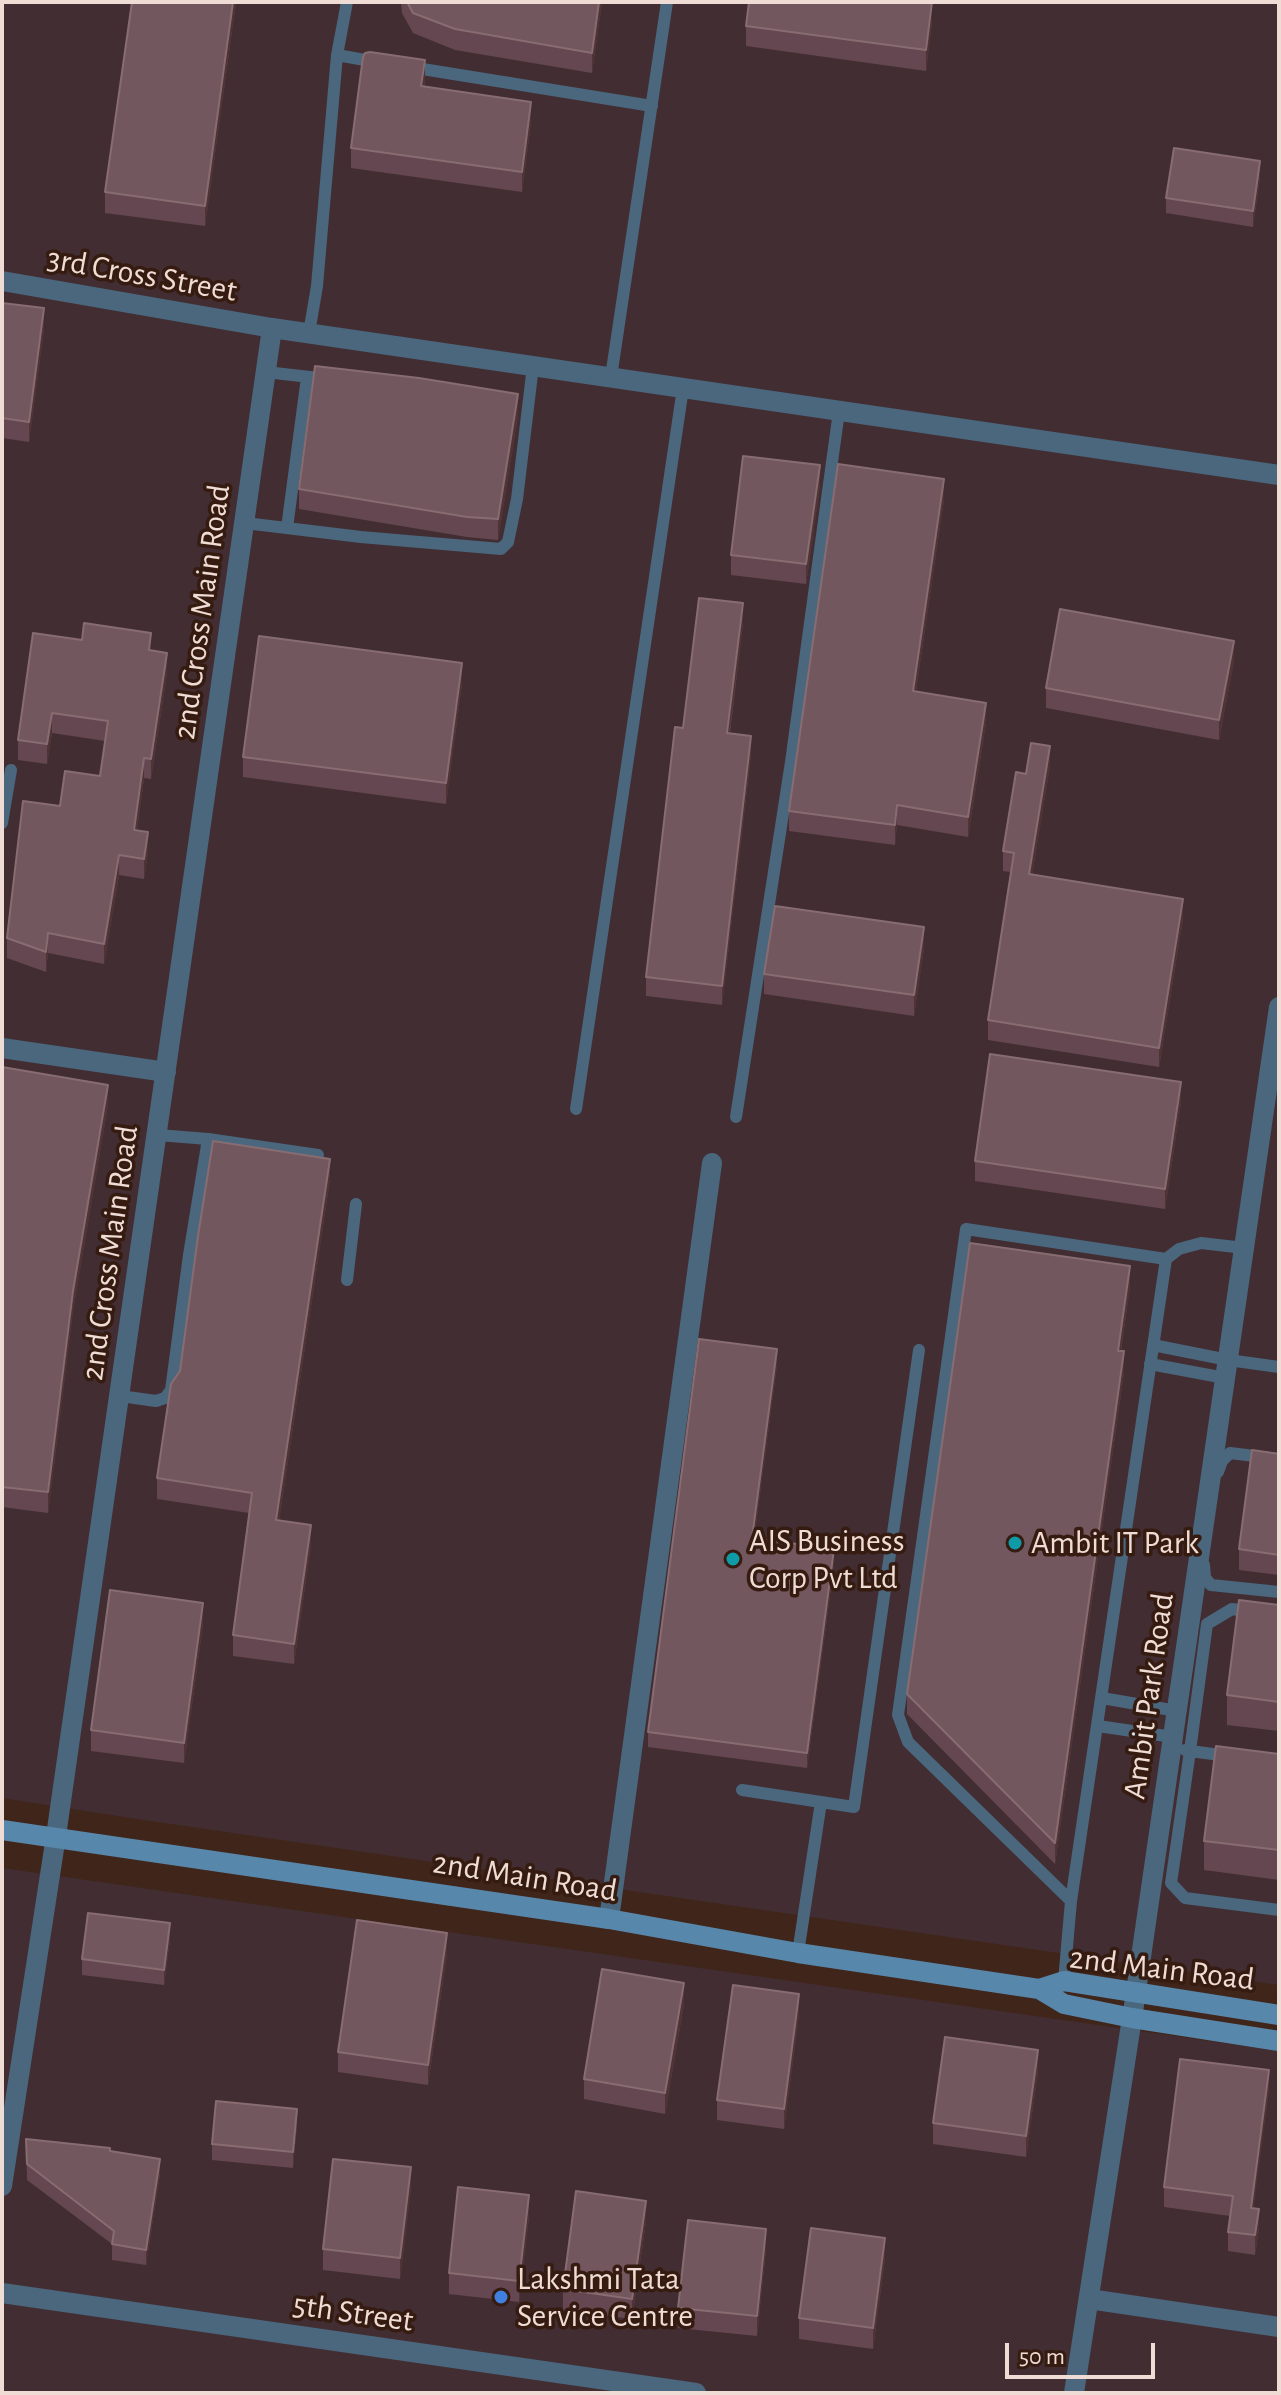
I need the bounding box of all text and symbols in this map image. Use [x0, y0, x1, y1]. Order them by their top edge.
street label: 3rd Cross Street [44, 239, 240, 311]
street label: 2nd Cross Main Road [165, 482, 239, 742]
street label: 2nd Cross Main Road [73, 1123, 147, 1383]
place label: AIS Business Corp Pvt Ltd [749, 1522, 904, 1597]
place label: Ambit IT Park [1031, 1524, 1199, 1562]
marker: Ambit IT Park [1006, 1534, 1024, 1552]
marker: AIS Business Corp Pvt Ltd [724, 1550, 742, 1568]
street label: Ambit Park Road [1116, 1591, 1182, 1801]
street label: 2nd Main Road [430, 1844, 620, 1910]
street label: 2nd Main Road [1067, 1939, 1257, 1999]
place label: Lakshmi Tata Service Centre [517, 2260, 693, 2335]
street label: 5th Street [290, 2286, 416, 2340]
marker: Lakshmi Tata Service Centre [492, 2288, 510, 2306]
scale bar [1009, 2327, 1159, 2377]
text: 50 m [1019, 2345, 1065, 2369]

